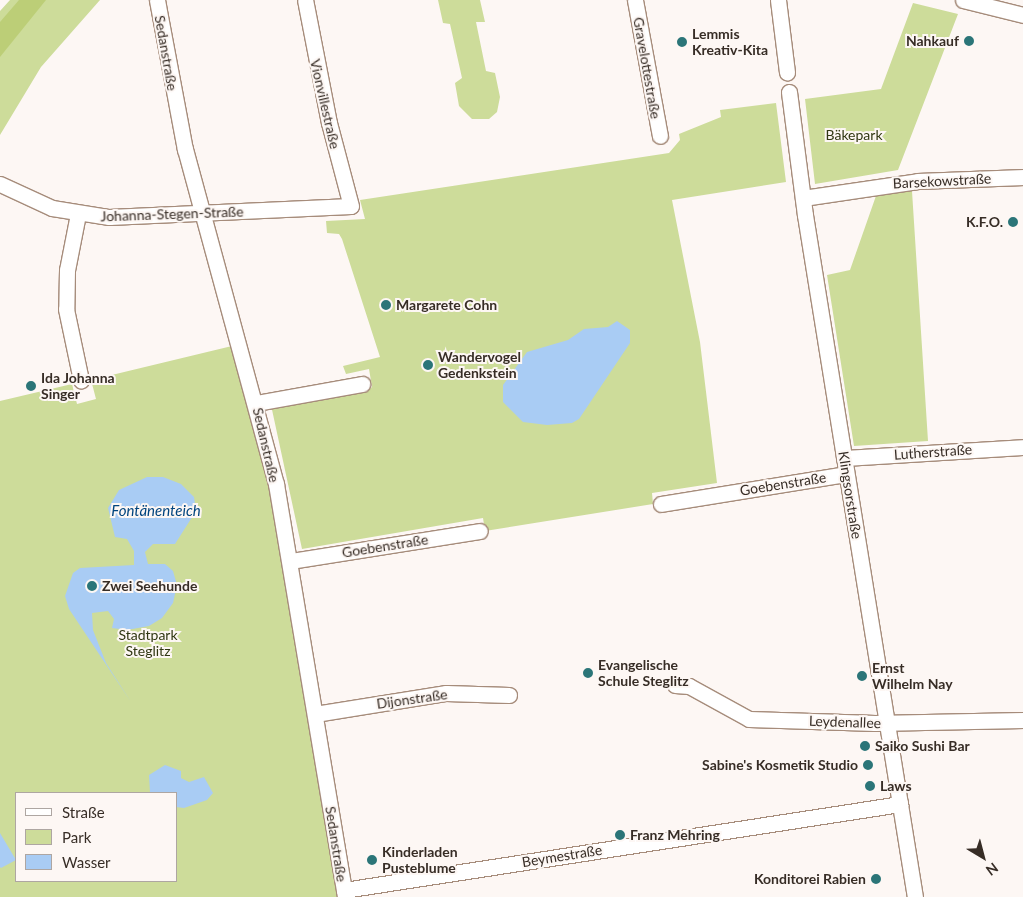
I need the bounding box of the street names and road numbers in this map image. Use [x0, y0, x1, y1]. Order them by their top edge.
street label: Sedanstraße [151, 14, 181, 92]
street label: Gravelottestraße [630, 16, 664, 120]
street label: Vionvillestraße [307, 58, 343, 150]
street label: Barsekowstraße [892, 170, 992, 192]
street label: Johanna-Stegen-Straße [100, 203, 244, 225]
street label: Sedanstraße [249, 406, 283, 484]
street label: Lutherstraße [893, 441, 973, 463]
street label: Klingsorstraße [835, 450, 865, 540]
street label: Goebenstraße [739, 469, 827, 499]
street label: Goebenstraße [341, 531, 429, 561]
street label: Dijonstraße [375, 686, 449, 712]
street label: Leydenallee [809, 712, 881, 732]
street label: Sedanstraße [322, 805, 350, 883]
street label: Beymestraße [521, 841, 603, 871]

